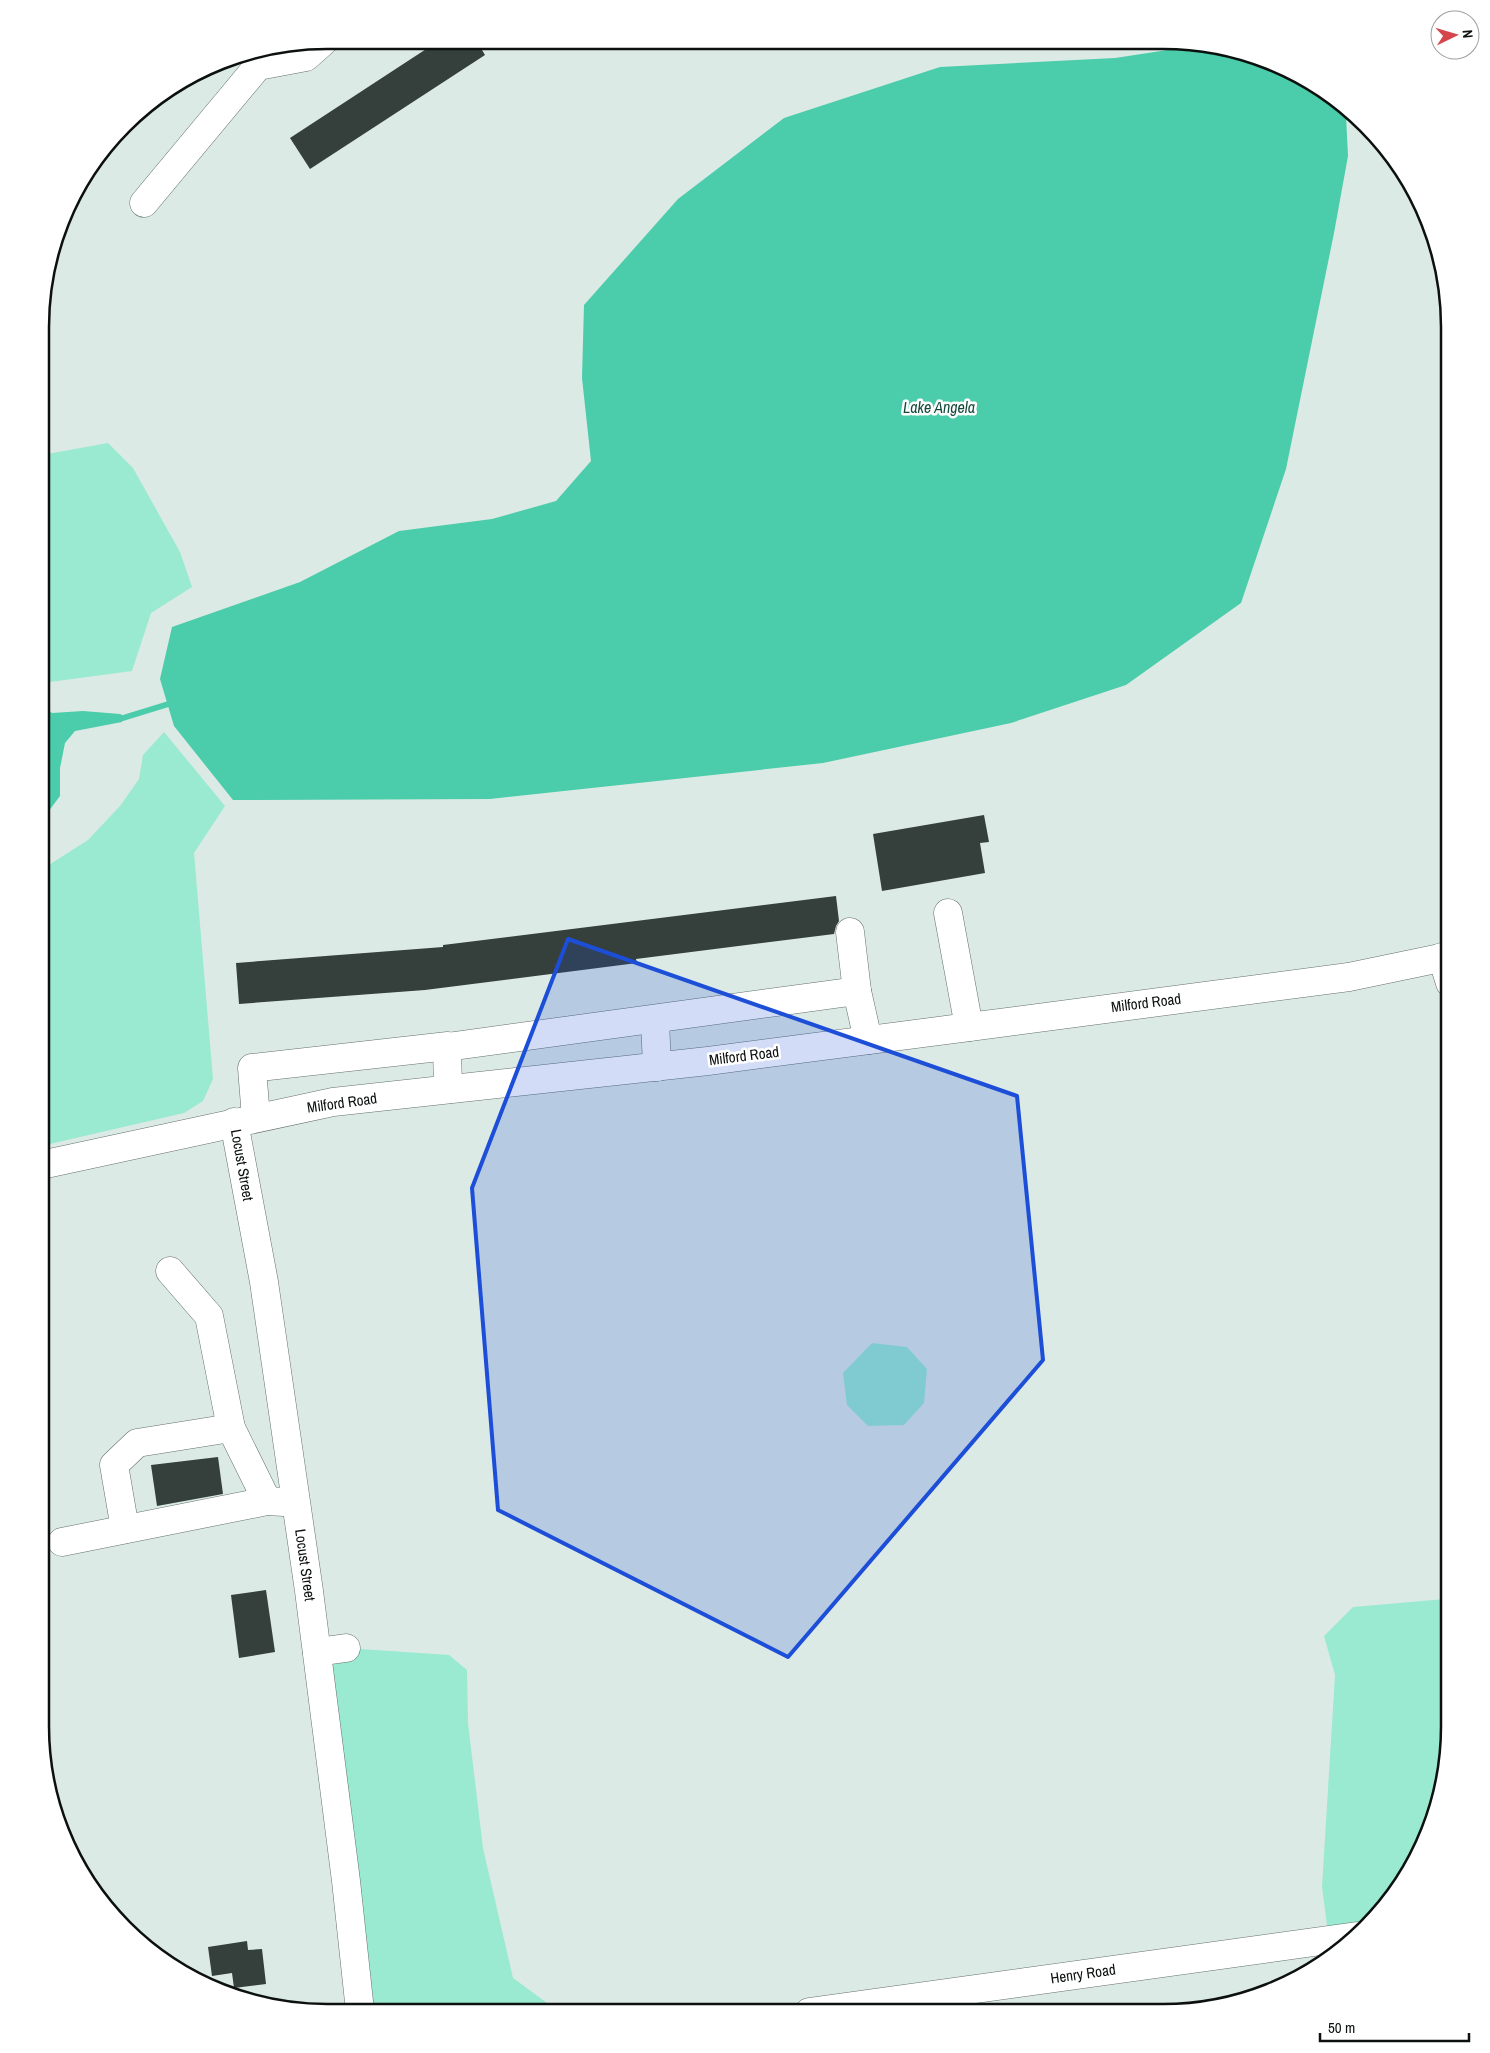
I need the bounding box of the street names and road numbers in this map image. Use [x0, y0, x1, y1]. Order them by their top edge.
street label: Milford Road [1110, 988, 1182, 1017]
street label: Milford Road [708, 1041, 780, 1070]
street label: Milford Road [306, 1087, 378, 1118]
street label: Locust Street [226, 1127, 259, 1203]
street label: Locust Street [290, 1528, 321, 1603]
street label: Henry Road [1049, 1959, 1117, 1988]

